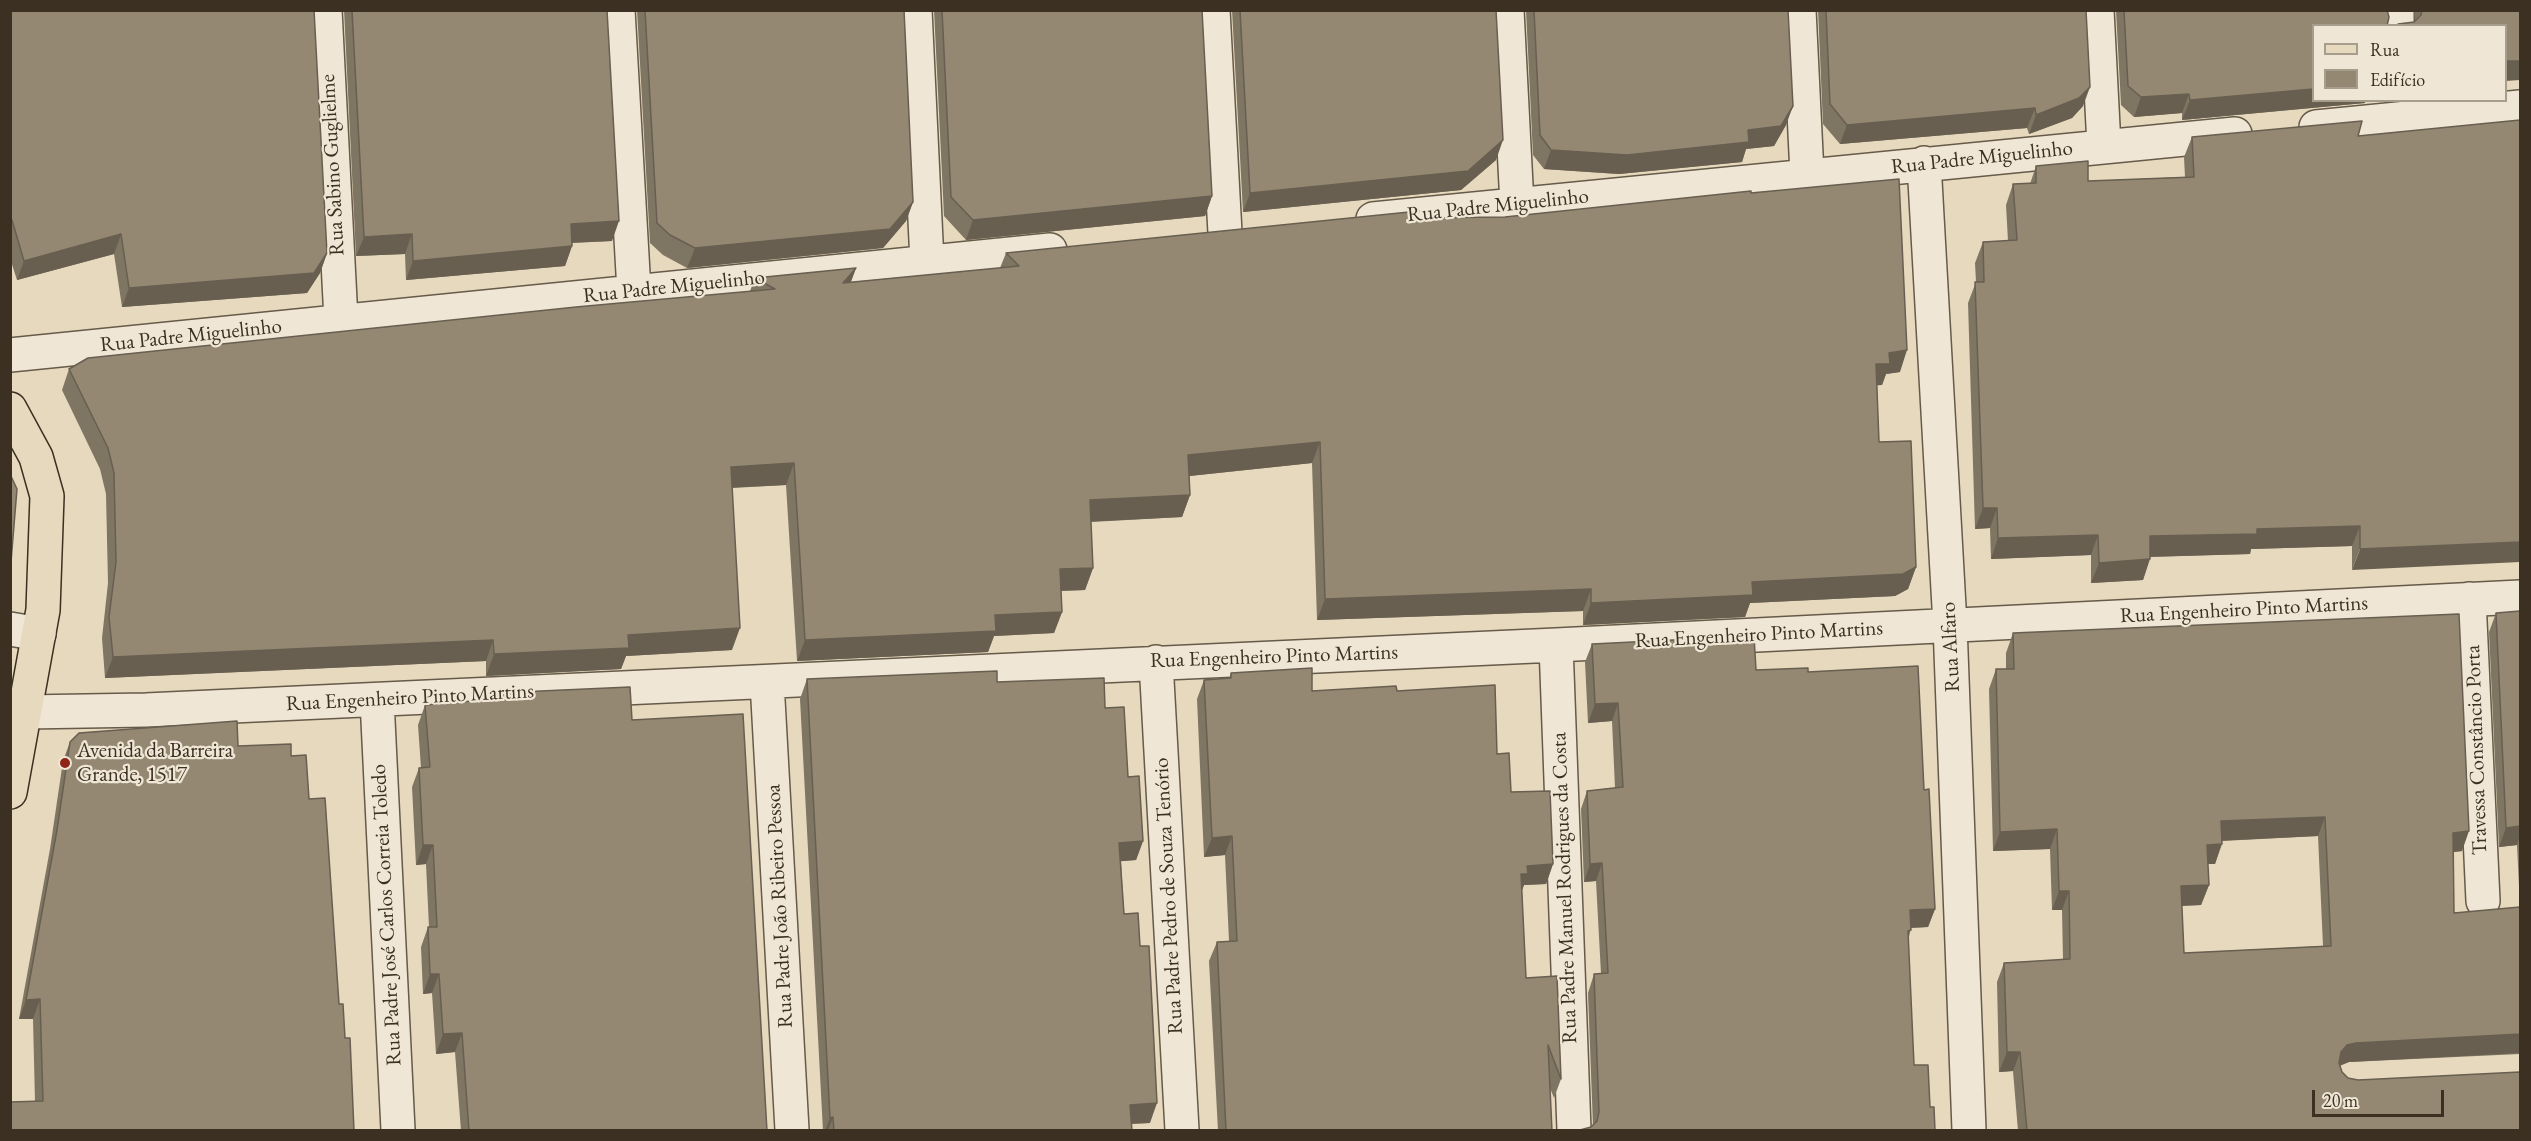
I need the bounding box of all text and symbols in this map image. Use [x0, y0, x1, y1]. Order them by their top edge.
legend [2312, 24, 2507, 102]
text: Rua [2370, 38, 2400, 61]
text: Edifício [2370, 68, 2425, 91]
street label: Rua Sabino Guglielme [316, 74, 350, 256]
street label: Rua Padre Miguelinho [1890, 136, 2074, 180]
street label: Rua Padre Miguelinho [1406, 184, 1590, 228]
street label: Rua Padre Miguelinho [582, 265, 766, 309]
street label: Rua Padre Miguelinho [99, 314, 283, 358]
street label: Rua Engenheiro Pinto Martins [2119, 591, 2369, 629]
street label: Rua Alfaro [1936, 601, 1966, 693]
street label: Rua Engenheiro Pinto Martins [1634, 616, 1884, 654]
street label: Rua Engenheiro Pinto Martins [1150, 640, 1398, 674]
street label: Travessa Constâncio Porta [2461, 644, 2493, 856]
street label: Rua Engenheiro Pinto Martins [285, 679, 535, 717]
street label: Rua Padre Manuel Rodrigues da Costa [1547, 732, 1583, 1044]
place label: Avenida da Barreira Grande, 1517 [77, 738, 233, 788]
marker: Avenida da Barreira Grande, 1517 [58, 756, 72, 770]
street label: Rua Padre Pedro de Souza Tenório [1149, 757, 1189, 1035]
street label: Rua Padre José Carlos Correia Toledo [367, 763, 407, 1067]
street label: Rua Padre João Ribeiro Pessoa [761, 783, 799, 1029]
scale bar [2315, 1078, 2447, 1116]
text: 20 m [2323, 1089, 2358, 1112]

